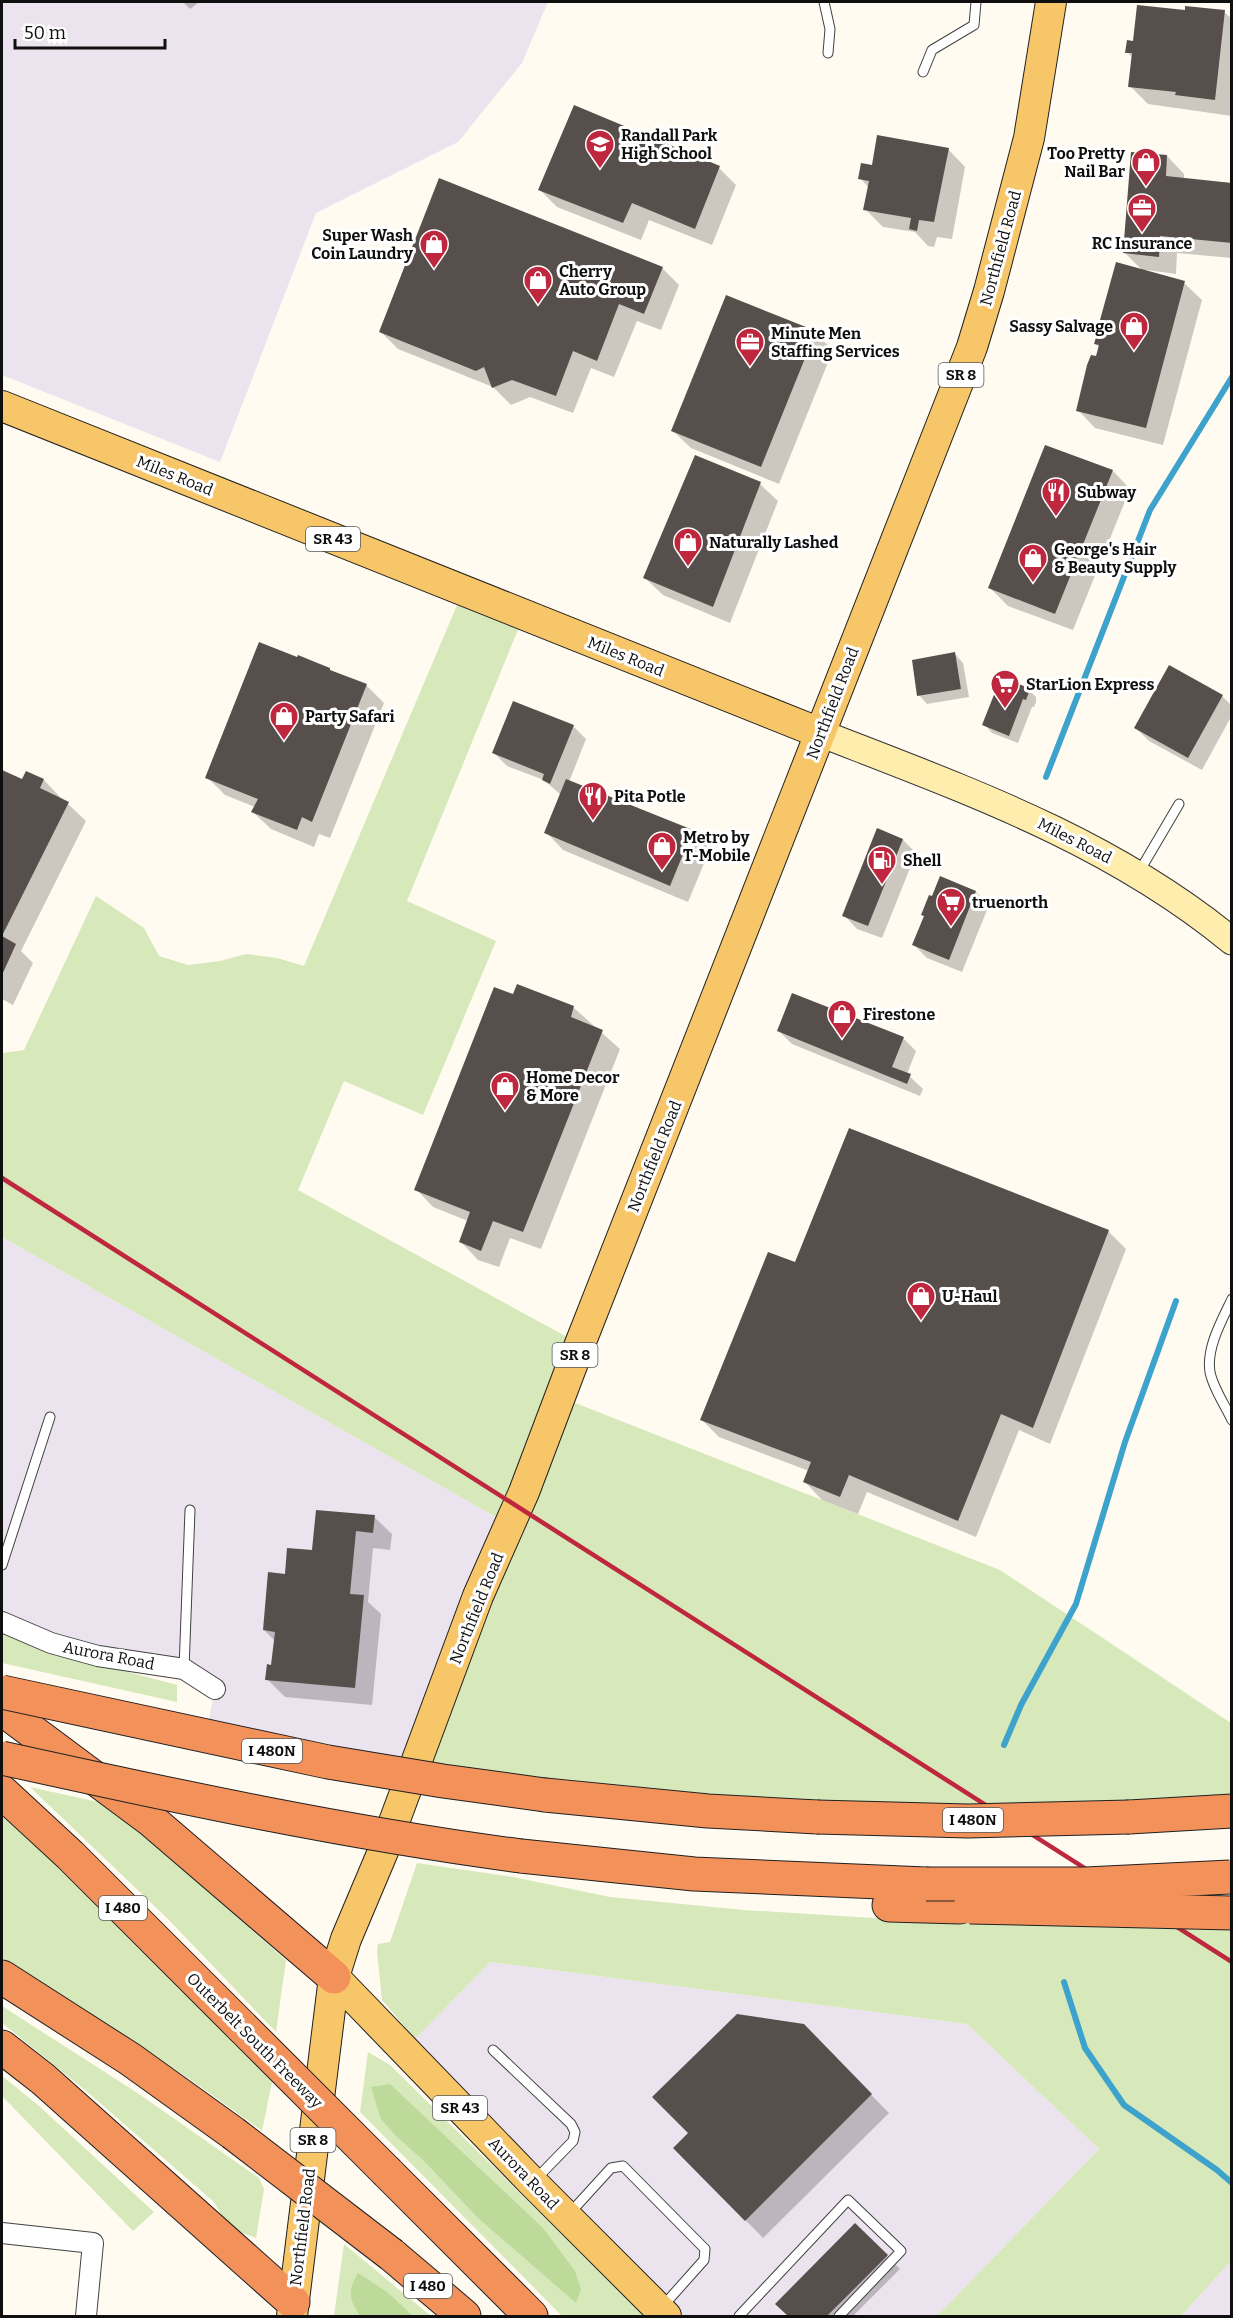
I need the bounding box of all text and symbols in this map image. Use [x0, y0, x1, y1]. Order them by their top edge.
scale bar [15, 12, 165, 50]
text: 50 m [24, 22, 66, 44]
place label: Randall Park High School [621, 126, 718, 163]
school or university icon: Randall Park High School [584, 128, 616, 170]
place label: Too Pretty Nail Bar [1047, 144, 1125, 181]
shop icon: Too Pretty Nail Bar [1130, 146, 1162, 188]
street label: Northfield Road [976, 188, 1025, 308]
office icon: RC Insurance [1126, 192, 1158, 234]
place label: Super Wash Coin Laundry [311, 226, 413, 263]
shop icon: Super Wash Coin Laundry [418, 228, 450, 270]
place label: RC Insurance [1092, 234, 1193, 253]
place label: Cherry Auto Group [559, 262, 646, 299]
shop icon: Cherry Auto Group [522, 264, 554, 306]
shop icon: Sassy Salvage [1118, 310, 1150, 352]
place label: Sassy Salvage [1009, 317, 1113, 336]
place label: Minute Men Staffing Services [771, 324, 900, 361]
office icon: Minute Men Staffing Services [734, 326, 766, 368]
road number: SR 8 [938, 363, 984, 387]
street label: Miles Road [134, 452, 216, 500]
restaurant icon: Subway [1040, 476, 1072, 518]
place label: Subway [1077, 483, 1136, 502]
shop icon: Naturally Lashed [672, 526, 704, 568]
road number: SR 43 [306, 527, 360, 551]
place label: Naturally Lashed [709, 533, 839, 552]
place label: George's Hair & Beauty Supply [1054, 540, 1176, 577]
shop icon: George's Hair & Beauty Supply [1017, 542, 1049, 584]
street label: Miles Road [585, 633, 667, 681]
street label: Northfield Road [802, 644, 863, 762]
supermarket icon: StarLion Express [989, 668, 1021, 710]
place label: StarLion Express [1026, 675, 1154, 694]
shop icon: Party Safari [268, 700, 300, 742]
place label: Party Safari [305, 707, 395, 726]
restaurant icon: Pita Potle [577, 780, 609, 822]
place label: Pita Potle [614, 787, 686, 806]
street label: Miles Road [1034, 814, 1116, 867]
place label: Metro by T-Mobile [683, 828, 750, 865]
shop icon: Metro by T-Mobile [646, 830, 678, 872]
fuel station icon: Shell [866, 844, 898, 886]
place label: Shell [903, 851, 941, 870]
supermarket icon: truenorth [935, 886, 967, 928]
place label: truenorth [972, 893, 1048, 912]
shop icon: Firestone [826, 998, 858, 1040]
place label: Firestone [863, 1005, 935, 1024]
place label: Home Decor & More [526, 1068, 620, 1105]
shop icon: Home Decor & More [489, 1070, 521, 1112]
street label: Northfield Road [623, 1097, 686, 1215]
shop icon: U-Haul [905, 1280, 937, 1322]
place label: U-Haul [942, 1287, 997, 1306]
road number: SR 8 [552, 1343, 598, 1367]
street label: Northfield Road [445, 1549, 508, 1667]
street label: Aurora Road [62, 1637, 157, 1674]
road number: I 480N [242, 1739, 302, 1763]
road number: I 480N [943, 1808, 1003, 1832]
road number: I 480 [99, 1896, 147, 1920]
street label: Outerbelt South Freeway [183, 1969, 327, 2112]
road number: SR 43 [433, 2096, 487, 2120]
road number: SR 8 [290, 2128, 336, 2152]
street label: Aurora Road [485, 2133, 563, 2214]
street label: Northfield Road [286, 2167, 319, 2287]
road number: I 480 [404, 2274, 452, 2298]

